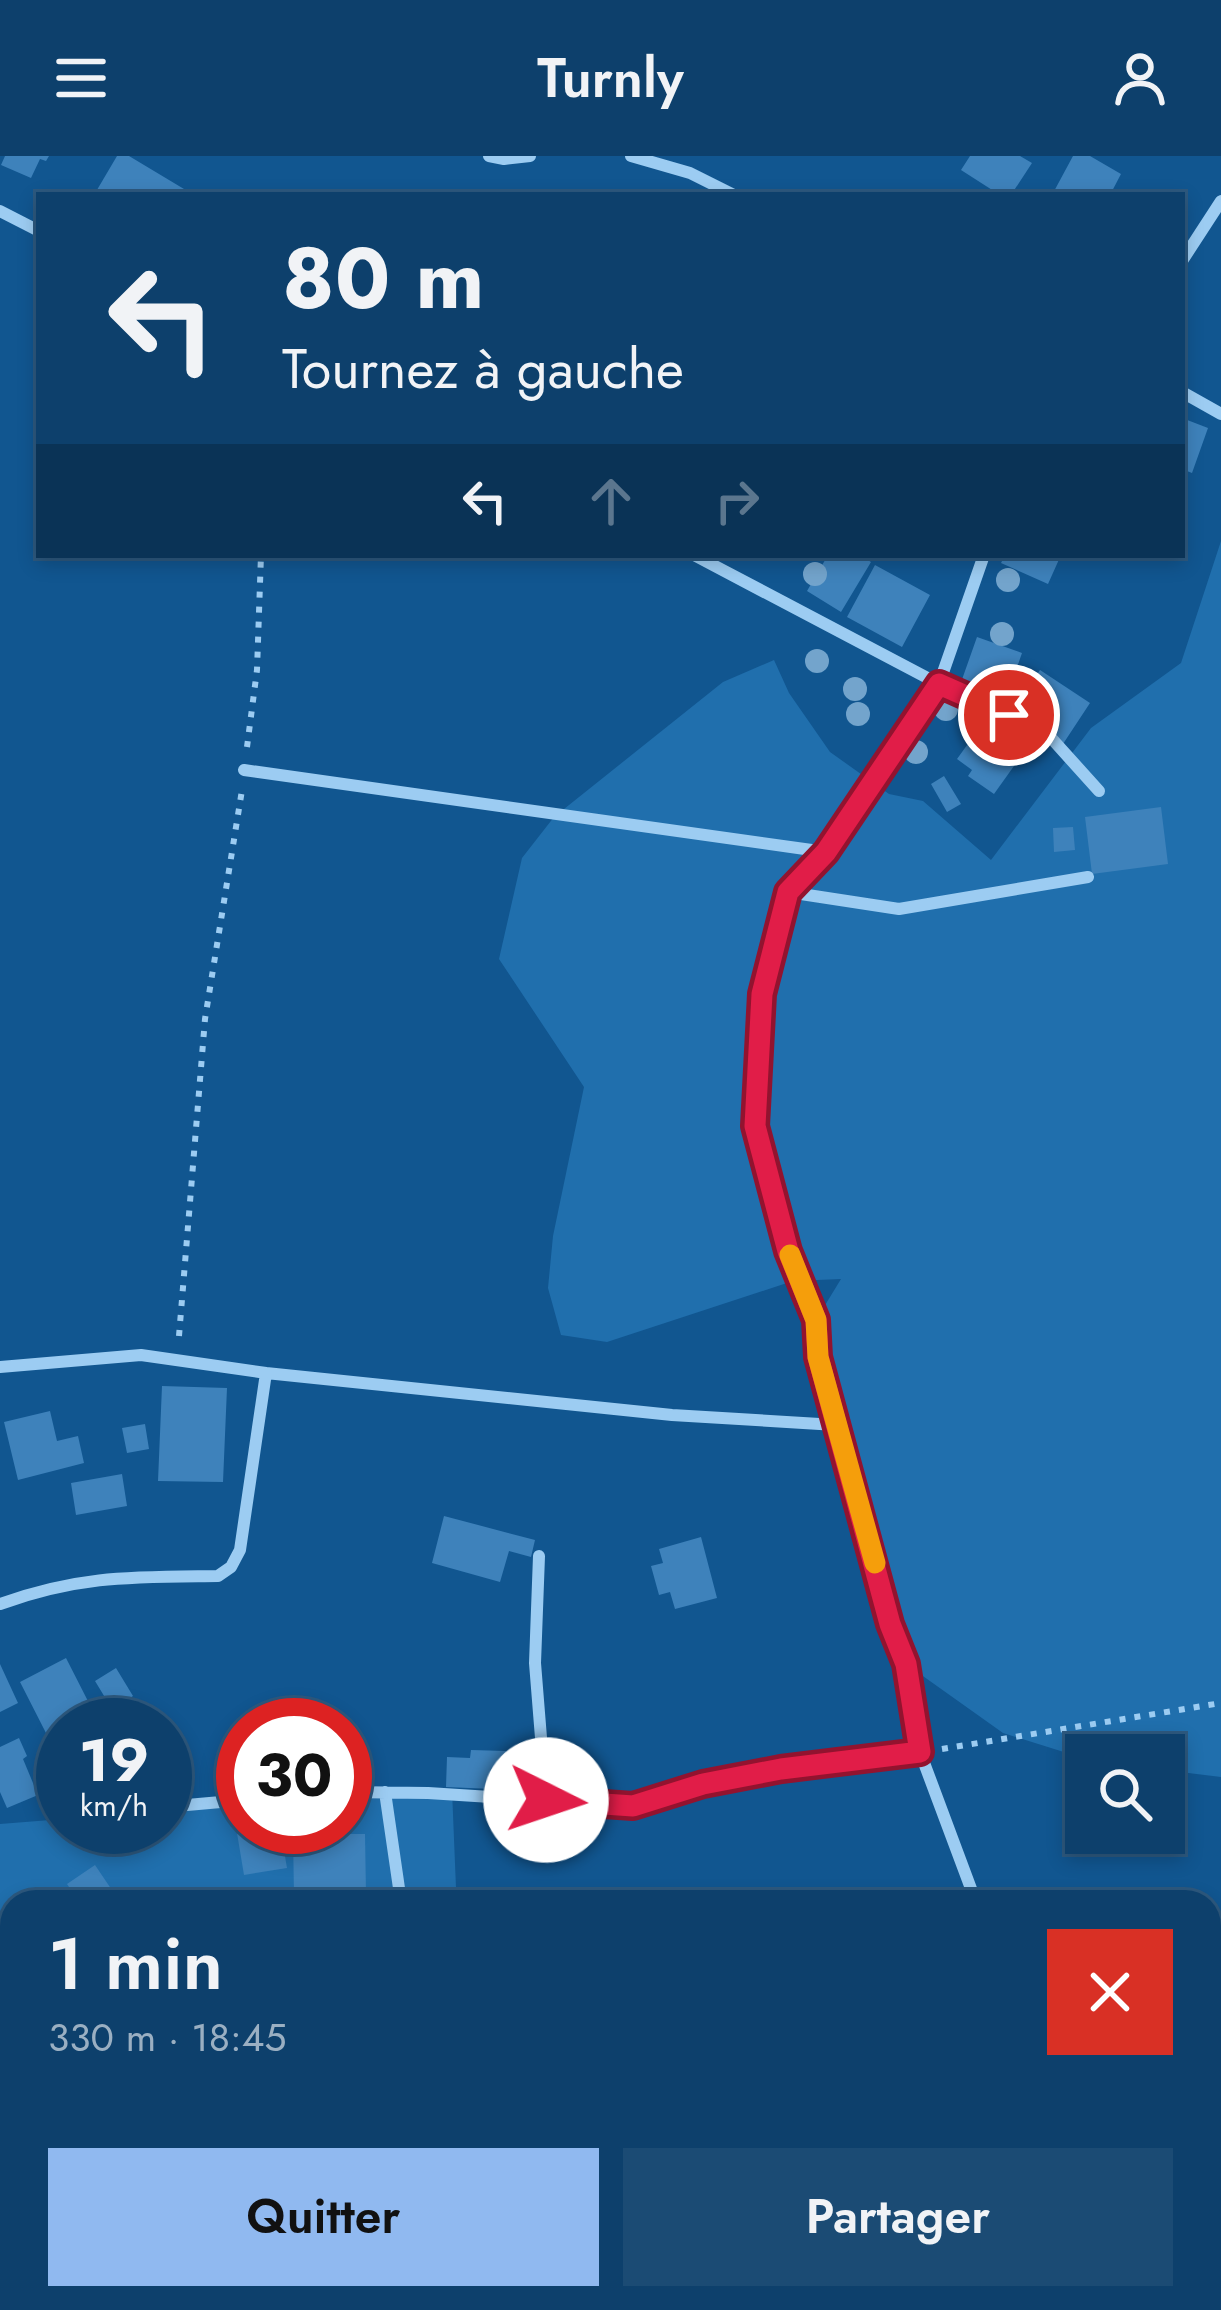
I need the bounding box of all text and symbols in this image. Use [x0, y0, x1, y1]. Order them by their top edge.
text: Turnly [537, 39, 684, 117]
icon: menu [48, 45, 114, 111]
icon: person [1107, 45, 1173, 111]
text: 80 m [282, 218, 484, 340]
icon: left [84, 240, 240, 396]
text: Tournez à gauche [282, 330, 684, 408]
icon: left [452, 468, 518, 534]
icon: ahead [578, 468, 644, 534]
icon: right [704, 468, 770, 534]
pin [958, 664, 1060, 766]
icon: arrive [976, 682, 1042, 748]
speed limit sign: 30 [216, 1698, 372, 1854]
text: 19 [79, 1717, 149, 1804]
map controls [1065, 1734, 1185, 1854]
button: search [1065, 1734, 1185, 1854]
position arrow [483, 1737, 609, 1863]
text: km/h [80, 1784, 148, 1827]
text: 1 min [48, 1912, 223, 2016]
button: close [1047, 1929, 1173, 2055]
text: 330 m · 18:45 [48, 2009, 287, 2066]
button: Quitter [48, 2148, 599, 2286]
button: Partager [623, 2148, 1173, 2286]

